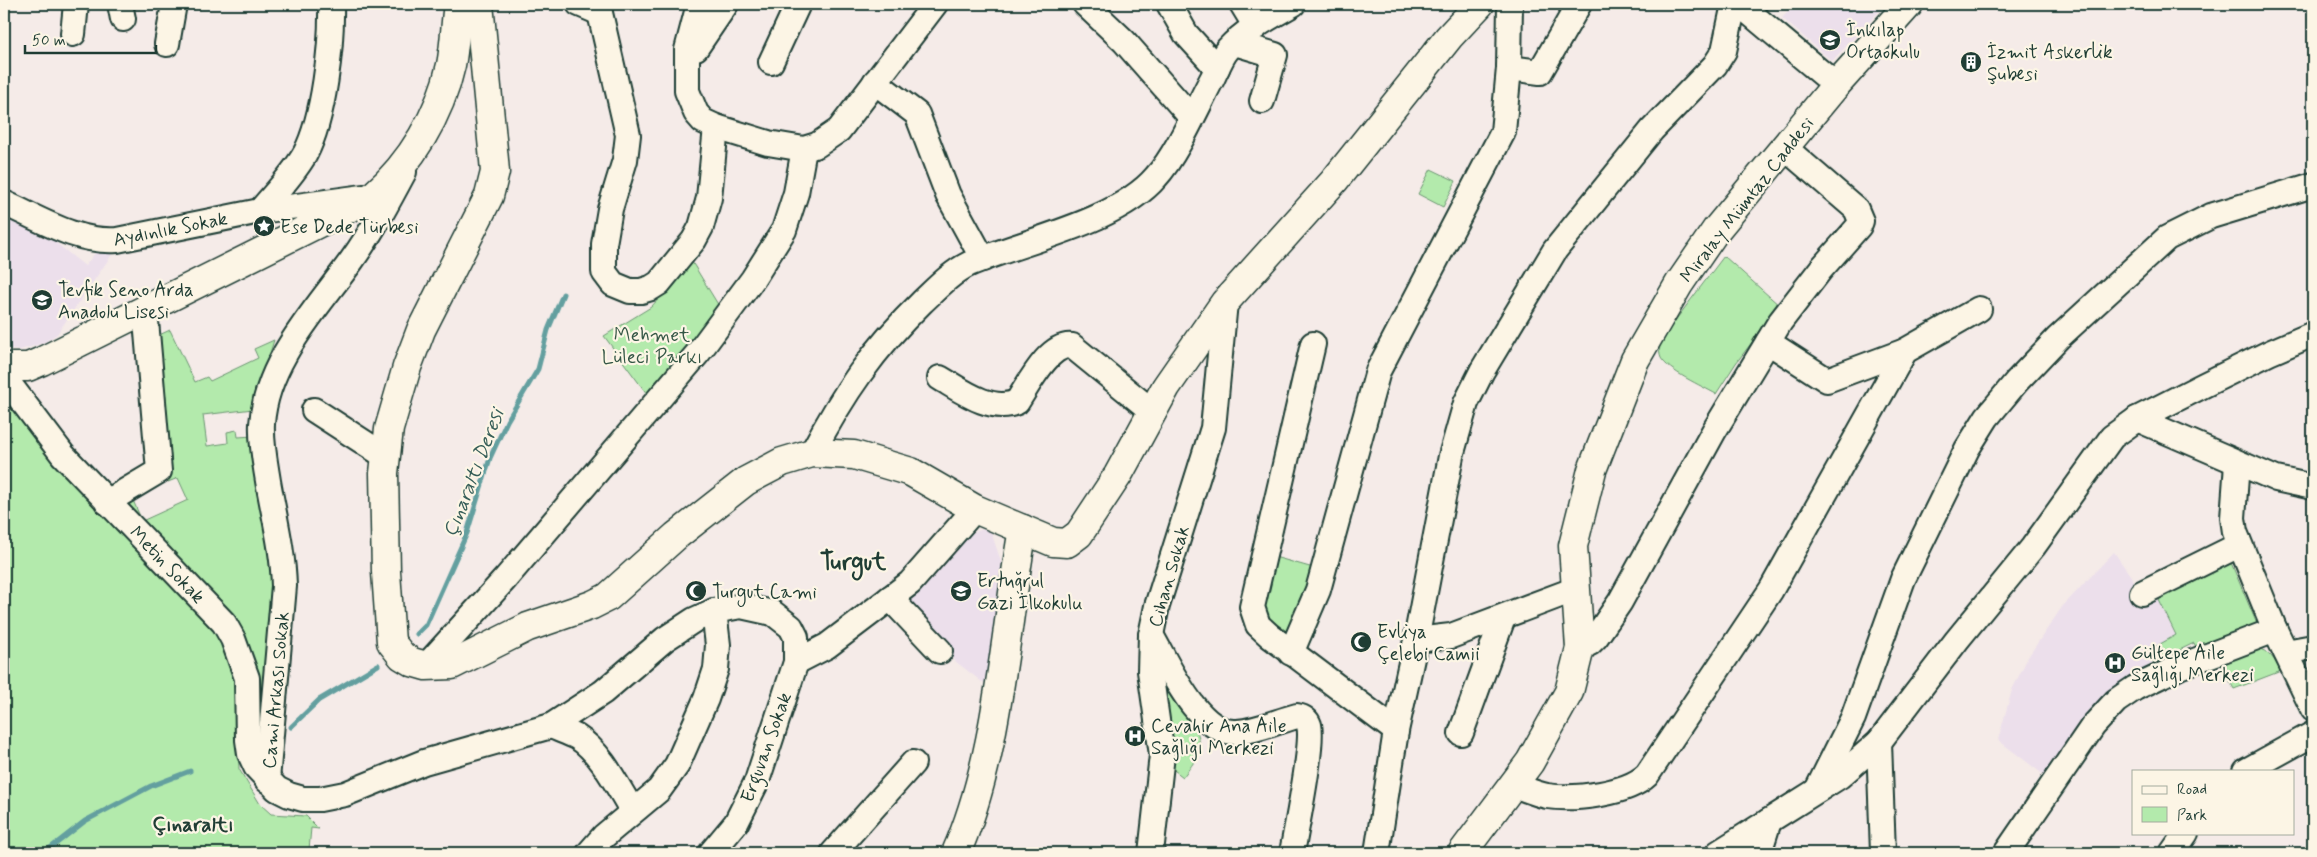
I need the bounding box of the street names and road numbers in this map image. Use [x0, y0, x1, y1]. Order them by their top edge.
street label: Miralay Mümtaz Caddesi [1675, 112, 1821, 289]
street label: Aydınlık Sokak [111, 206, 230, 254]
street label: Metin Sokak [124, 521, 210, 610]
street label: Cihan Sokak [1143, 523, 1196, 630]
street label: Cami Arkası Sokak [257, 610, 296, 770]
street label: Erguvan Sokak [735, 689, 801, 807]

